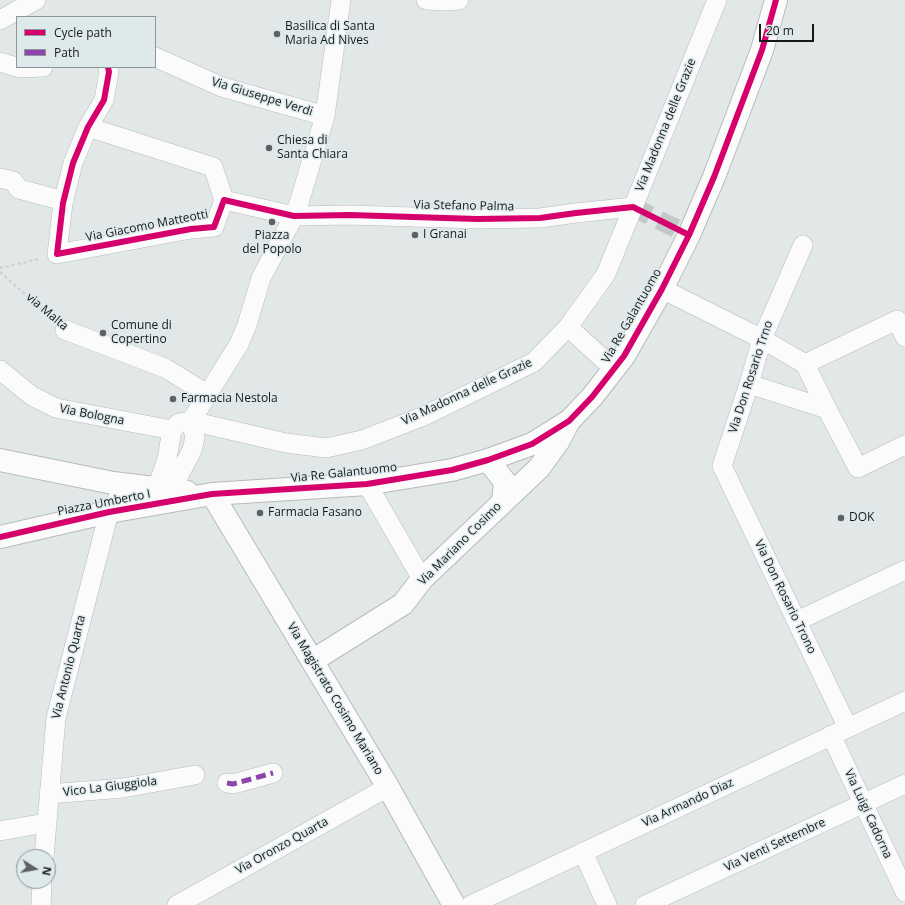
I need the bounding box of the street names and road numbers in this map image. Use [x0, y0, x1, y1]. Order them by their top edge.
street label: Via Madonna delle Grazie [633, 56, 699, 194]
street label: Via Giuseppe Verdi [210, 75, 314, 119]
street label: Via Stefano Palma [414, 198, 514, 214]
street label: Via Giacomo Matteotti [85, 207, 209, 245]
street label: Via Re Galantuomo [599, 266, 665, 366]
street label: via Malta [23, 290, 71, 334]
street label: Via Don Rosario Trno [726, 319, 776, 435]
street label: Via Madonna delle Grazie [400, 355, 534, 429]
street label: Via Bologna [58, 402, 126, 428]
street label: Via Re Galantuomo [290, 460, 398, 486]
street label: Piazza Umberto I [56, 487, 152, 519]
street label: Via Mariano Cosimo [415, 499, 505, 589]
street label: Via Don Rosario Trono [751, 538, 819, 656]
street label: Via Antonio Quarta [49, 614, 89, 720]
street label: Via Magistrato Cosimo Mariano [284, 620, 386, 778]
street label: Via Luigi Cadorna [841, 767, 895, 861]
street label: Vico La Giuggiola [62, 774, 158, 800]
street label: Via Armando Diaz [640, 775, 736, 831]
street label: Via Oronzo Quarta [233, 815, 331, 877]
street label: Via Venti Settembre [722, 815, 828, 875]

